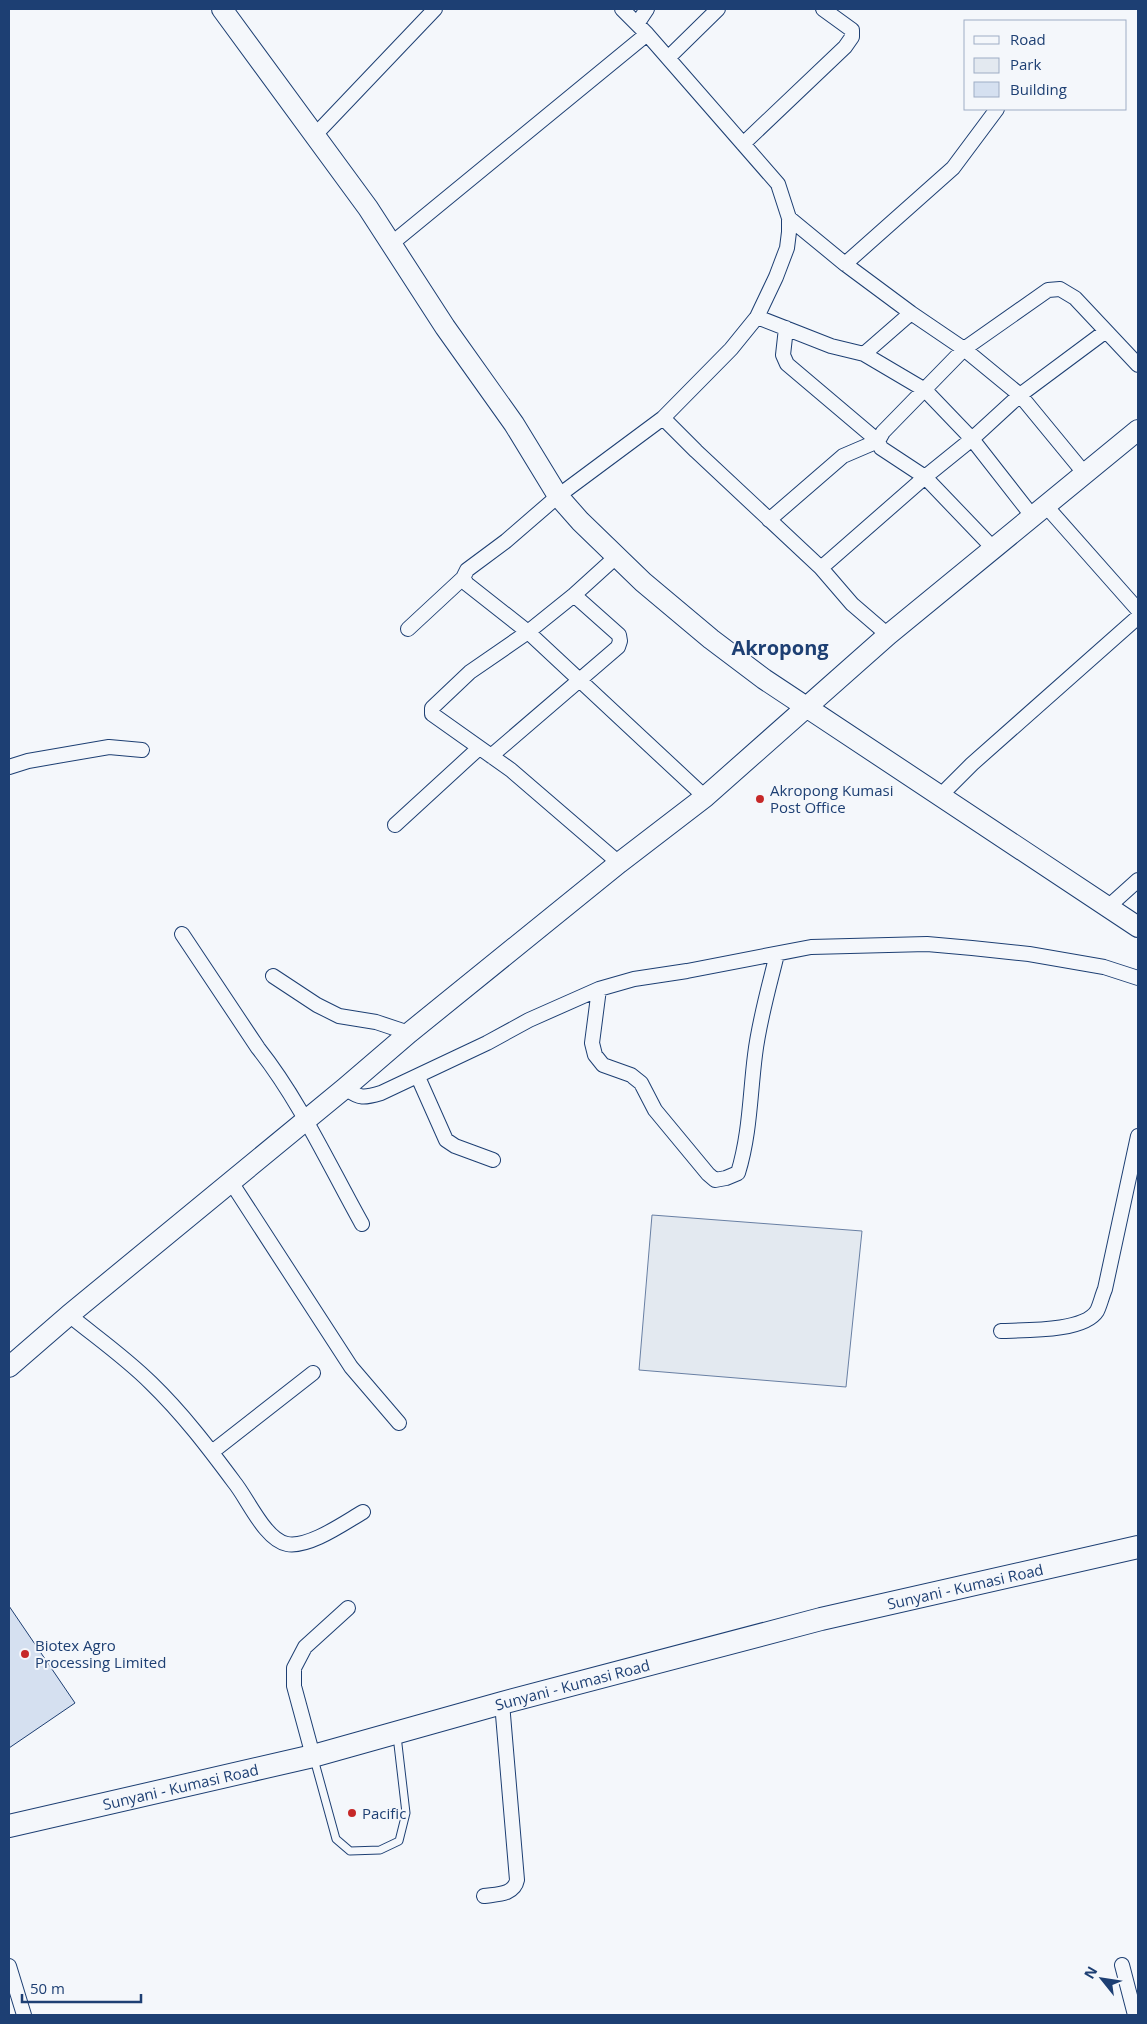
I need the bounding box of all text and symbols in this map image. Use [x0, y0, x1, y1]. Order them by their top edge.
legend [964, 20, 1127, 110]
text: Road [1010, 29, 1046, 49]
text: Park [1010, 54, 1041, 74]
text: Building [1010, 79, 1067, 99]
district label: Akropong [731, 634, 829, 661]
place label: Akropong Kumasi Post Office [770, 780, 894, 817]
marker: Akropong Kumasi Post Office [754, 793, 766, 805]
street label: Sunyani - Kumasi Road [885, 1559, 1045, 1614]
place label: Biotex Agro Processing Limited [35, 1635, 166, 1672]
marker: Biotex Agro Processing Limited [19, 1648, 31, 1660]
street label: Sunyani - Kumasi Road [493, 1655, 652, 1715]
street label: Sunyani - Kumasi Road [101, 1759, 260, 1814]
place label: Pacific [362, 1803, 406, 1823]
marker: Pacific [346, 1807, 358, 1819]
north arrow [1077, 1954, 1127, 2004]
text: N [1079, 1963, 1101, 1982]
scale bar [22, 1972, 141, 2004]
text: 50 m [30, 1978, 65, 1998]

